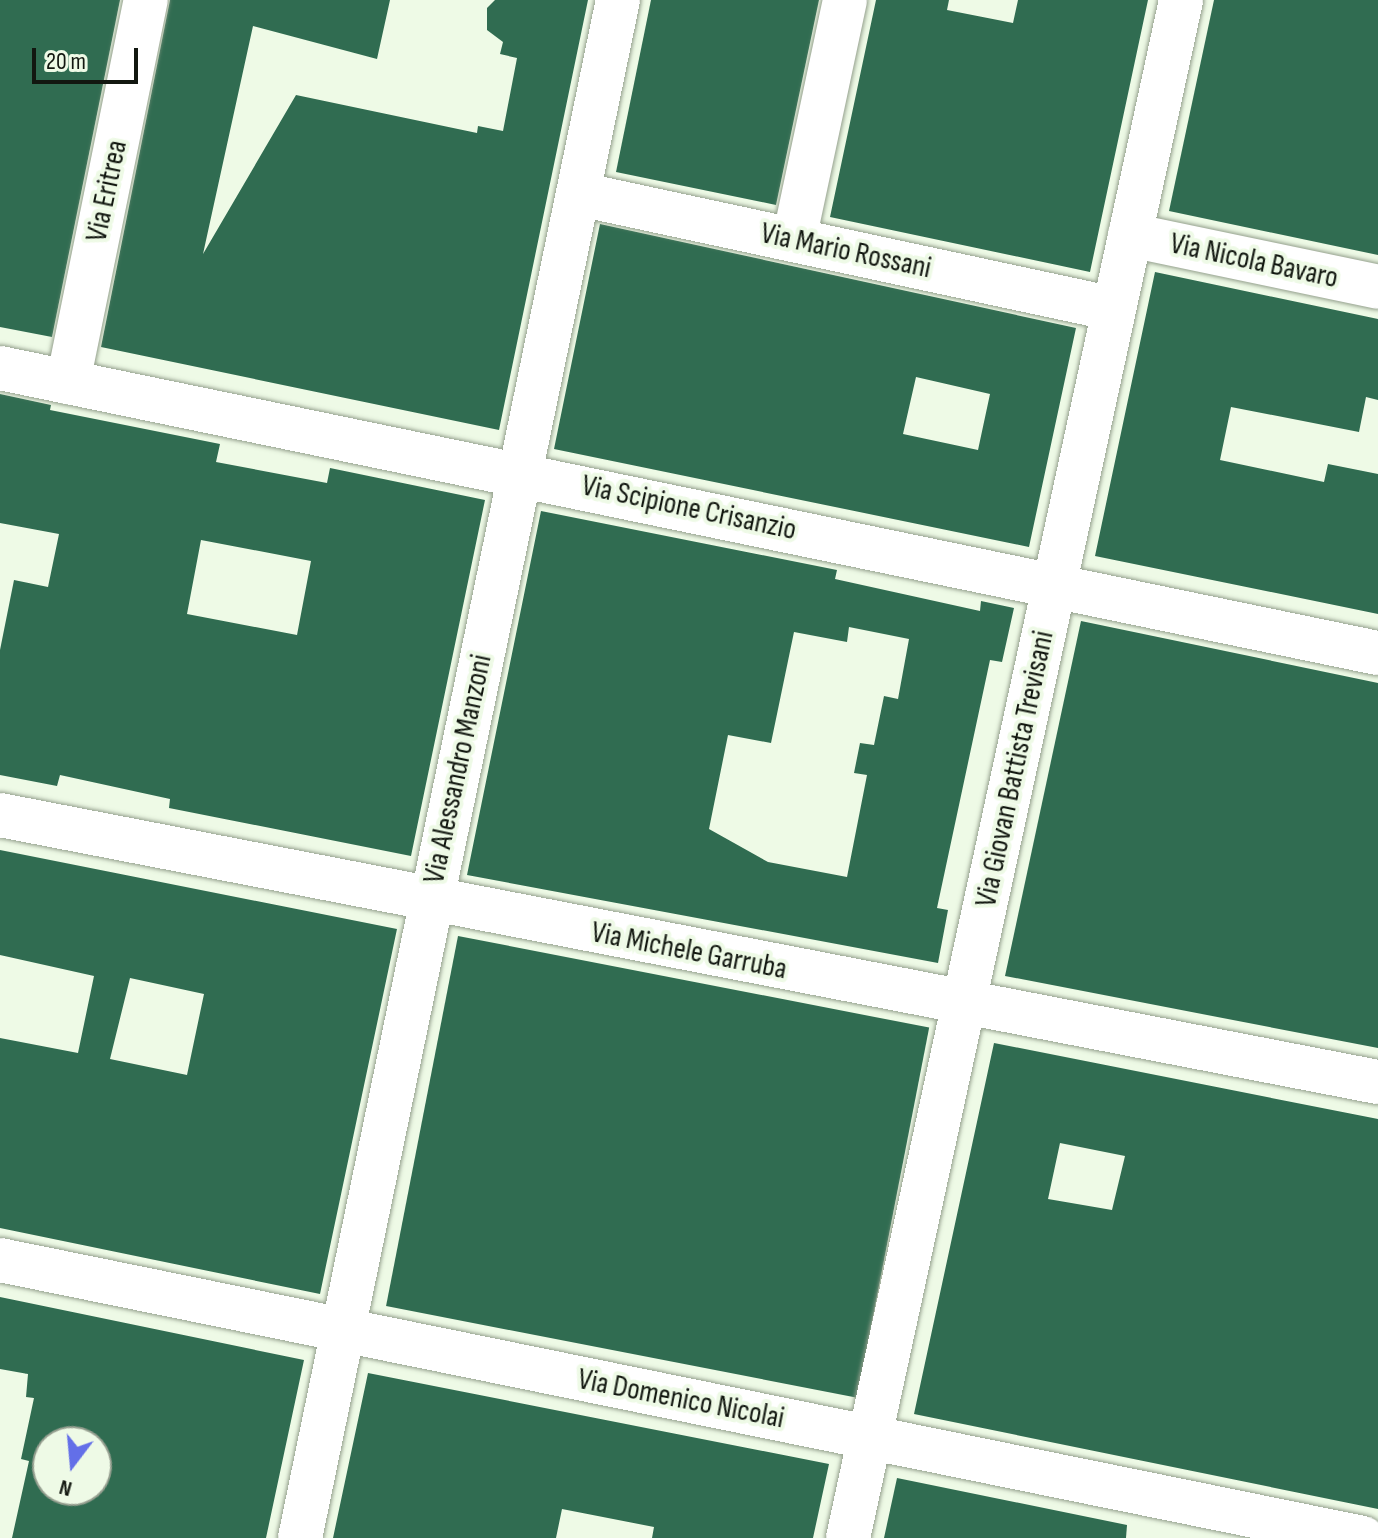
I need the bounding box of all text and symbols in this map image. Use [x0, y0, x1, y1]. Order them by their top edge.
scale bar [36, 32, 142, 82]
text: 20 m [46, 47, 86, 76]
street label: Via Eritrea [79, 137, 135, 245]
street label: Via Mario Rossani [758, 215, 934, 287]
street label: Via Nicola Bavaro [1167, 226, 1341, 296]
street label: Via Scipione Crisanzio [578, 468, 800, 548]
street label: Via Giovan Battista Trevisani [968, 628, 1062, 910]
street label: Via Alessandro Manzoni [416, 651, 500, 887]
street label: Via Michele Garruba [588, 914, 790, 988]
street label: Via Domenico Nicolai [575, 1361, 787, 1437]
north arrow [32, 1426, 112, 1506]
text: N [56, 1473, 75, 1502]

